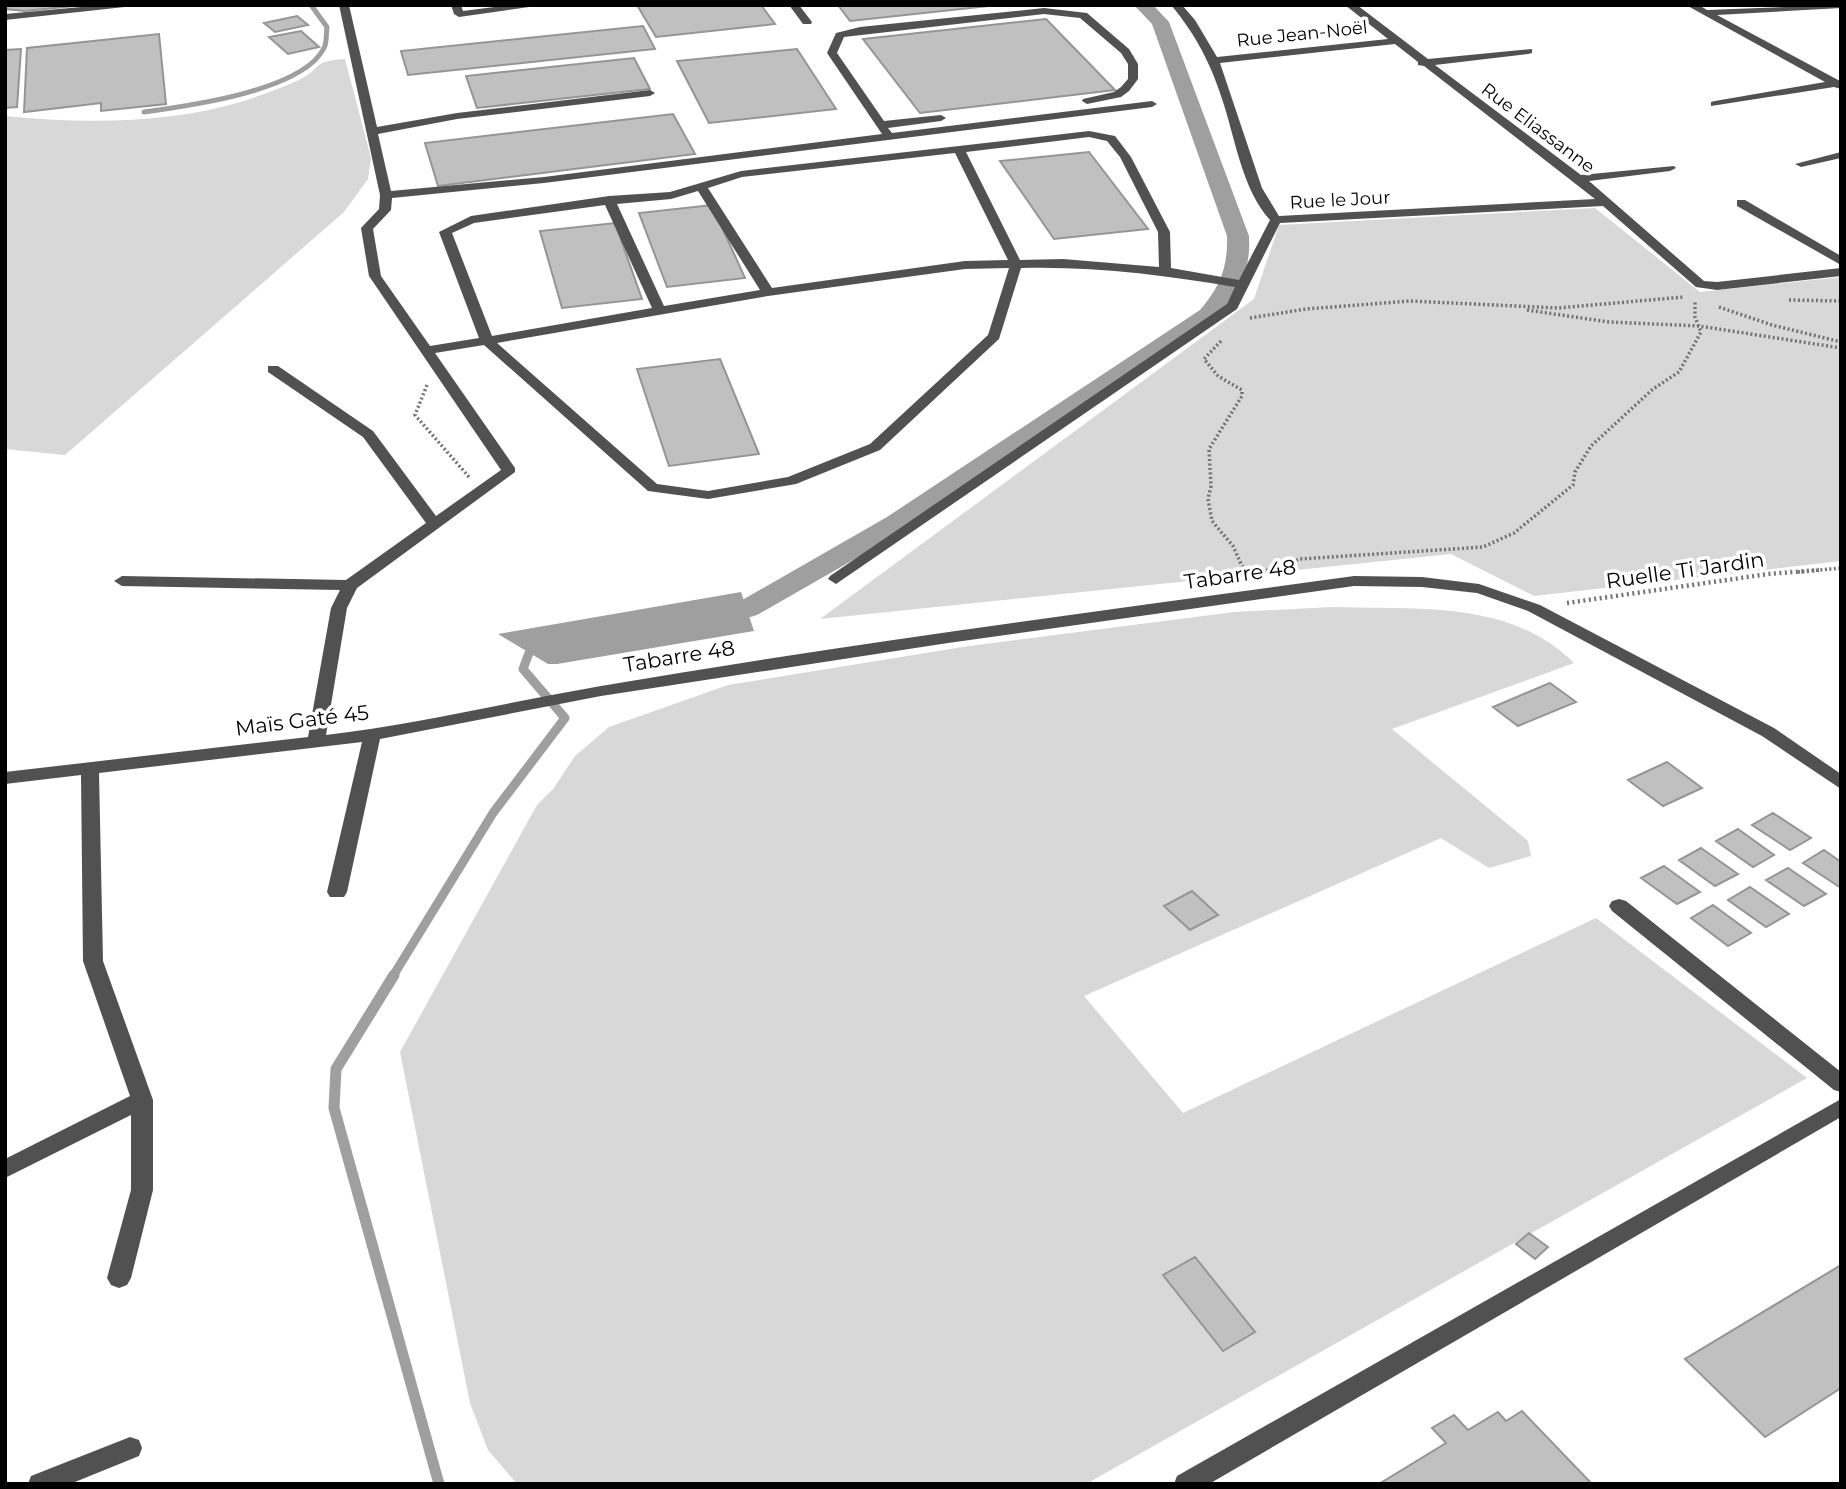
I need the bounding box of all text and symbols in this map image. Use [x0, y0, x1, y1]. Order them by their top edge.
street label: Rue Jean-Noël [1235, 16, 1369, 52]
street label: Rue Eliassanne [1477, 78, 1599, 178]
street label: Rue le Jour [1289, 186, 1391, 214]
street label: Ruelle Ti Jardin [1604, 546, 1766, 594]
street label: Tabarre 48 [1183, 554, 1297, 594]
street label: Tabarre 48 [621, 635, 737, 677]
street label: Maïs Gaté 45 [234, 699, 370, 741]

